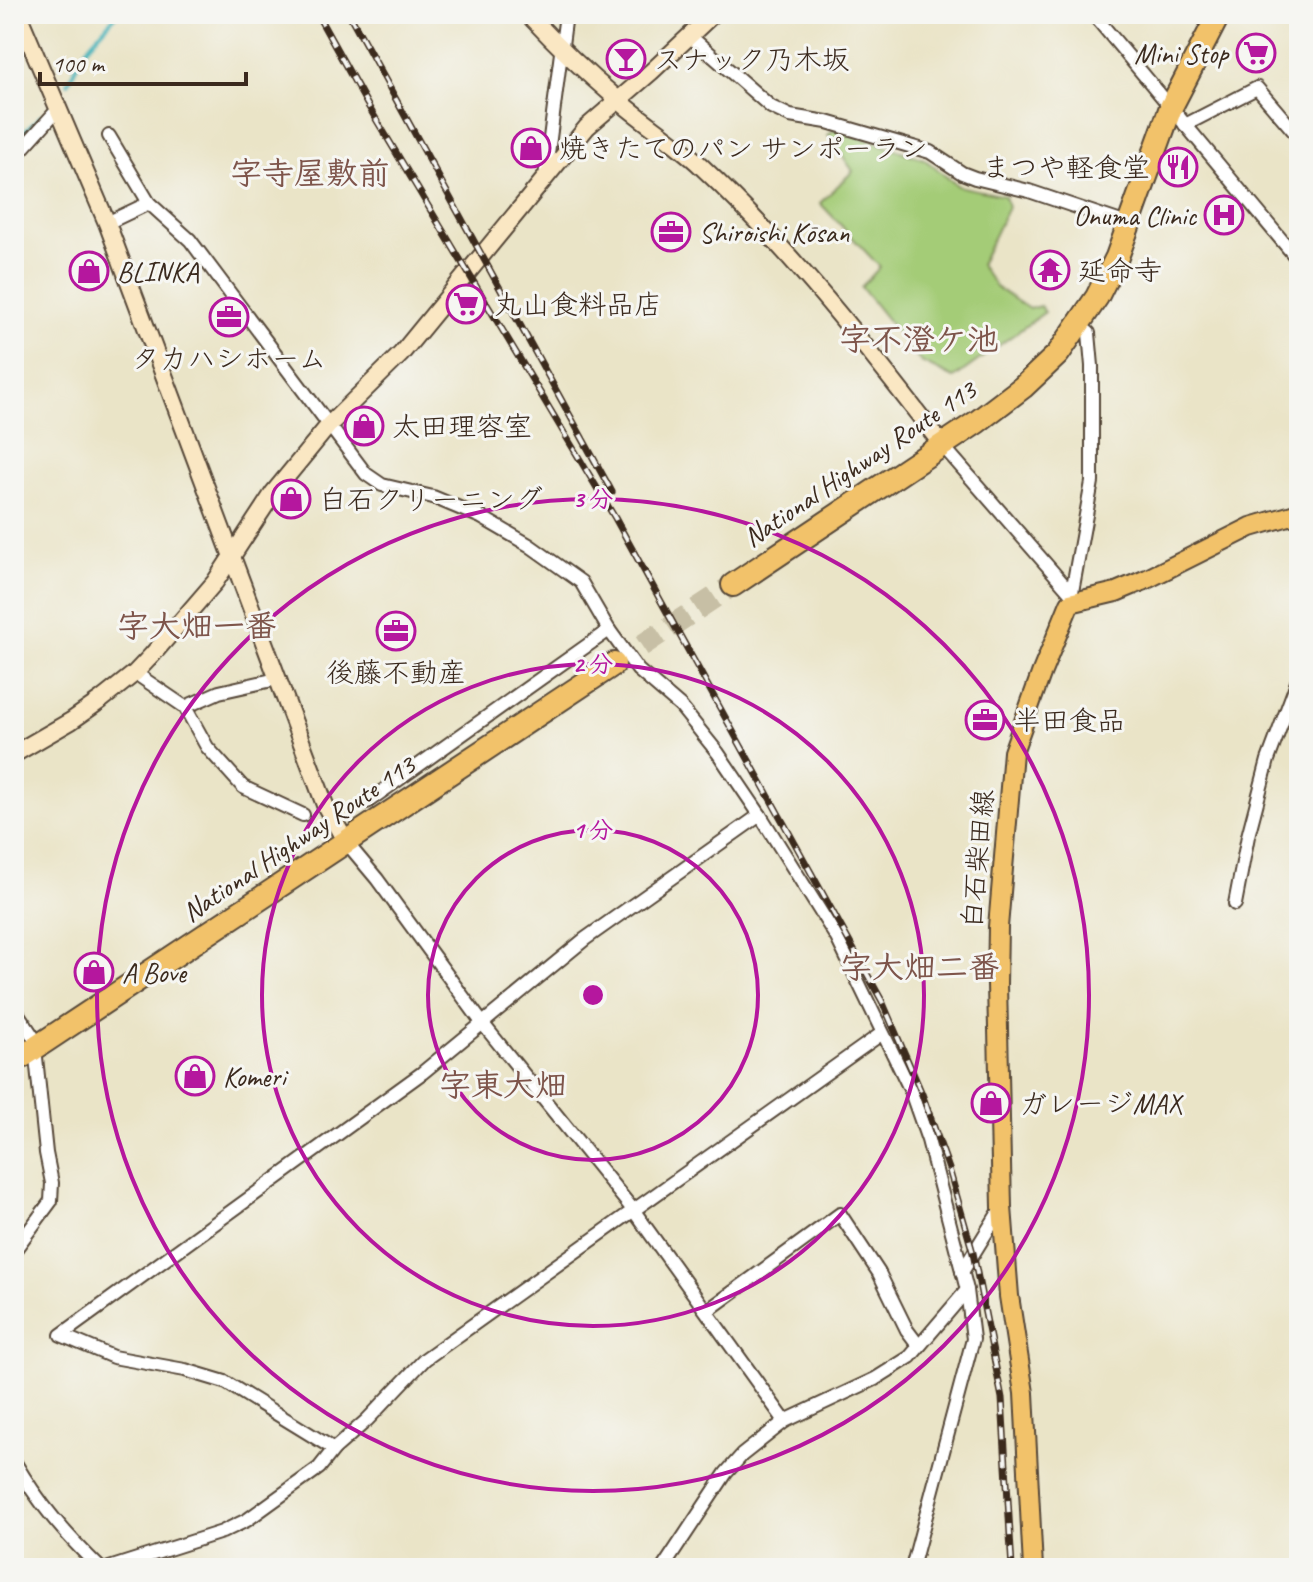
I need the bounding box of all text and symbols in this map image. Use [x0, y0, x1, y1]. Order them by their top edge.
supermarket icon: Mini Stop [1235, 32, 1277, 74]
scale bar [40, 36, 246, 86]
place label: Mini Stop [1134, 36, 1230, 71]
bar icon: スナック乃木坂 [605, 38, 647, 80]
place label: スナック乃木坂 [654, 42, 849, 77]
text: 100 m [52, 49, 106, 79]
shop icon: 焼きたてのパン サンポーラン [510, 127, 552, 169]
place label: 焼きたてのパン サンポーラン [559, 131, 928, 166]
restaurant icon: まつや軽食堂 [1157, 146, 1199, 188]
place label: まつや軽食堂 [982, 150, 1150, 185]
district label: 字寺屋敷前 [230, 153, 390, 194]
hospital icon: Onuma Clinic [1203, 194, 1245, 236]
place label: Onuma Clinic [1073, 198, 1197, 233]
office icon: Shiroishi Kōsan [650, 211, 692, 253]
place label: Shiroishi Kōsan [699, 215, 850, 250]
temple icon: 延命寺 [1029, 249, 1071, 291]
shop icon: BLINKA [68, 250, 110, 292]
place label: 延命寺 [1078, 253, 1162, 288]
place label: BLINKA [117, 254, 199, 289]
supermarket icon: 丸山食料品店 [445, 283, 487, 325]
place label: 丸山食料品店 [494, 287, 662, 322]
office icon: タカハシホーム [208, 296, 250, 338]
district label: 字不澄ケ池 [839, 319, 999, 360]
place label: タカハシホーム [132, 341, 326, 376]
street label: National Highway Route 113 [736, 371, 984, 554]
shop icon: 太田理容室 [343, 405, 385, 447]
place label: 太田理容室 [392, 409, 532, 444]
shop icon: 白石クリーニング [270, 478, 312, 520]
place label: 白石クリーニング [319, 482, 543, 517]
text: 3 分 [573, 484, 613, 514]
district label: 字大畑一番 [117, 606, 277, 647]
office icon: 後藤不動産 [375, 610, 417, 652]
text: 2 分 [573, 649, 613, 679]
place label: 後藤不動産 [326, 655, 466, 690]
office icon: 半田食品 [964, 699, 1006, 741]
place label: 半田食品 [1013, 703, 1125, 738]
street label: National Highway Route 113 [175, 746, 423, 929]
street label: 白石柴田線 [954, 788, 1001, 930]
text: 1 分 [573, 815, 613, 845]
district label: 字大畑二番 [840, 947, 1000, 988]
shop icon: A Bove [73, 951, 115, 993]
place label: A Bove [122, 955, 188, 990]
centre of rings [579, 981, 607, 1009]
shop icon: Komeri [174, 1055, 216, 1097]
place label: Komeri [223, 1059, 289, 1094]
district label: 字東大畑 [439, 1065, 567, 1106]
shop icon: ガレージMAX [970, 1082, 1012, 1124]
place label: ガレージMAX [1019, 1086, 1184, 1121]

